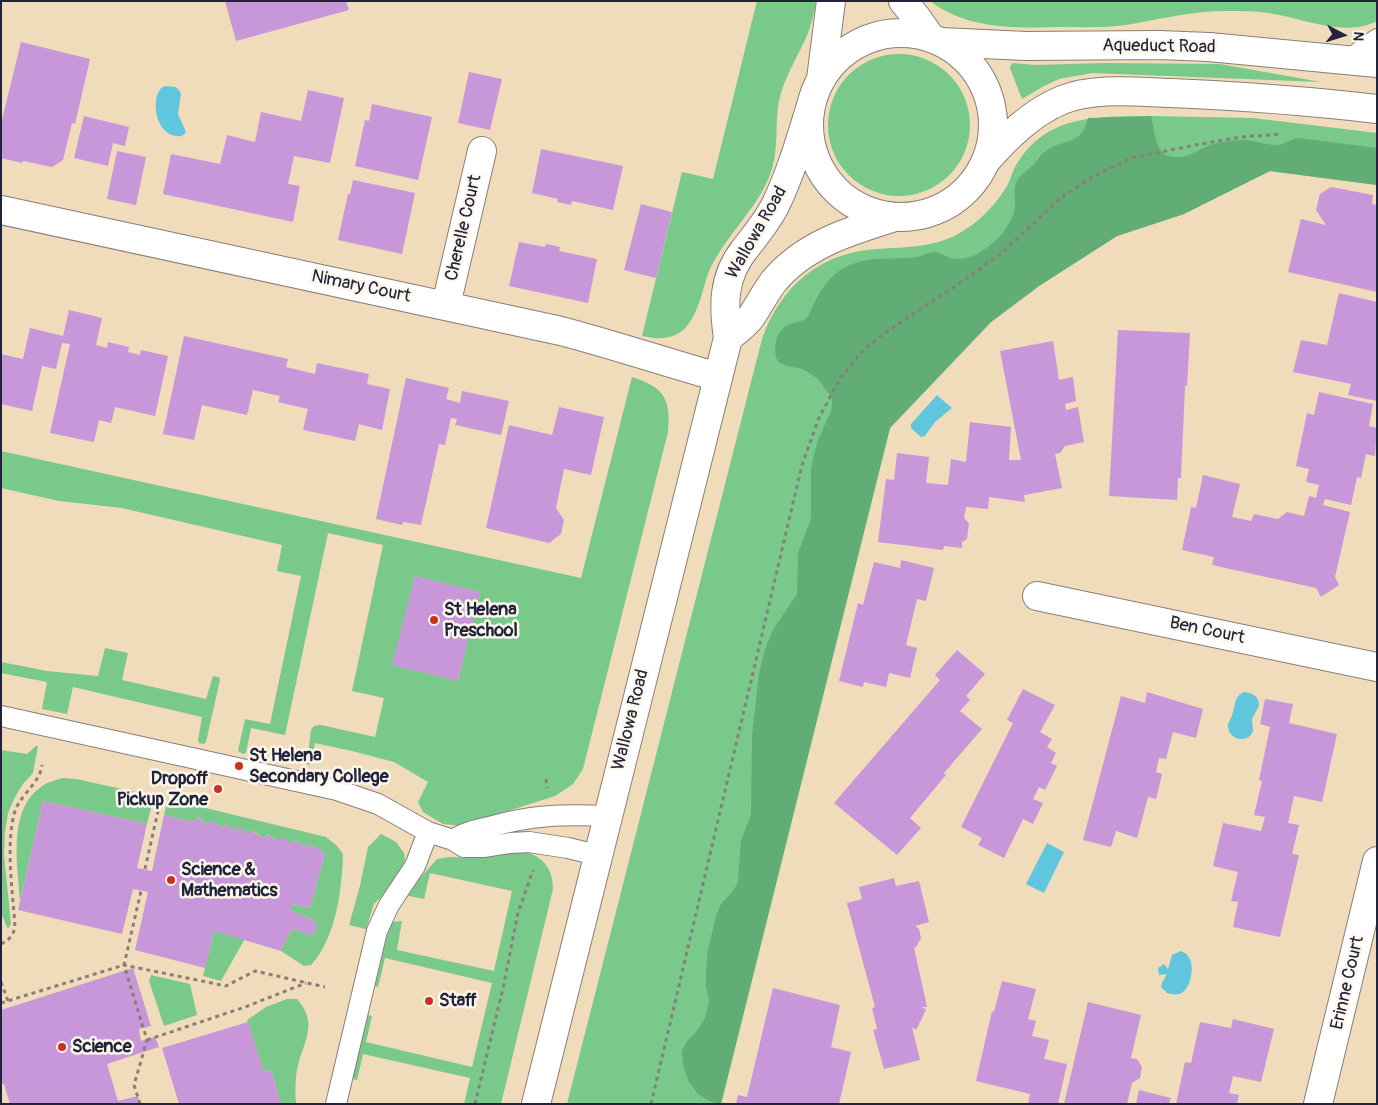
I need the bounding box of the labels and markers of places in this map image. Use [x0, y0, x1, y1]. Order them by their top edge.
place label: St Helena Preschool [444, 599, 518, 642]
marker: St Helena Preschool [428, 614, 440, 626]
place label: St Helena Secondary College [249, 745, 389, 788]
marker: St Helena Secondary College [233, 760, 245, 772]
place label: Dropoff Pickup Zone [117, 768, 208, 811]
marker: Dropoff Pickup Zone [212, 783, 224, 795]
place label: Science & Mathematics [181, 859, 278, 902]
marker: Science & Mathematics [165, 874, 177, 886]
place label: Staff [439, 990, 477, 1012]
marker: Staff [423, 995, 435, 1007]
place label: Science [72, 1036, 132, 1058]
marker: Science [56, 1041, 68, 1053]

